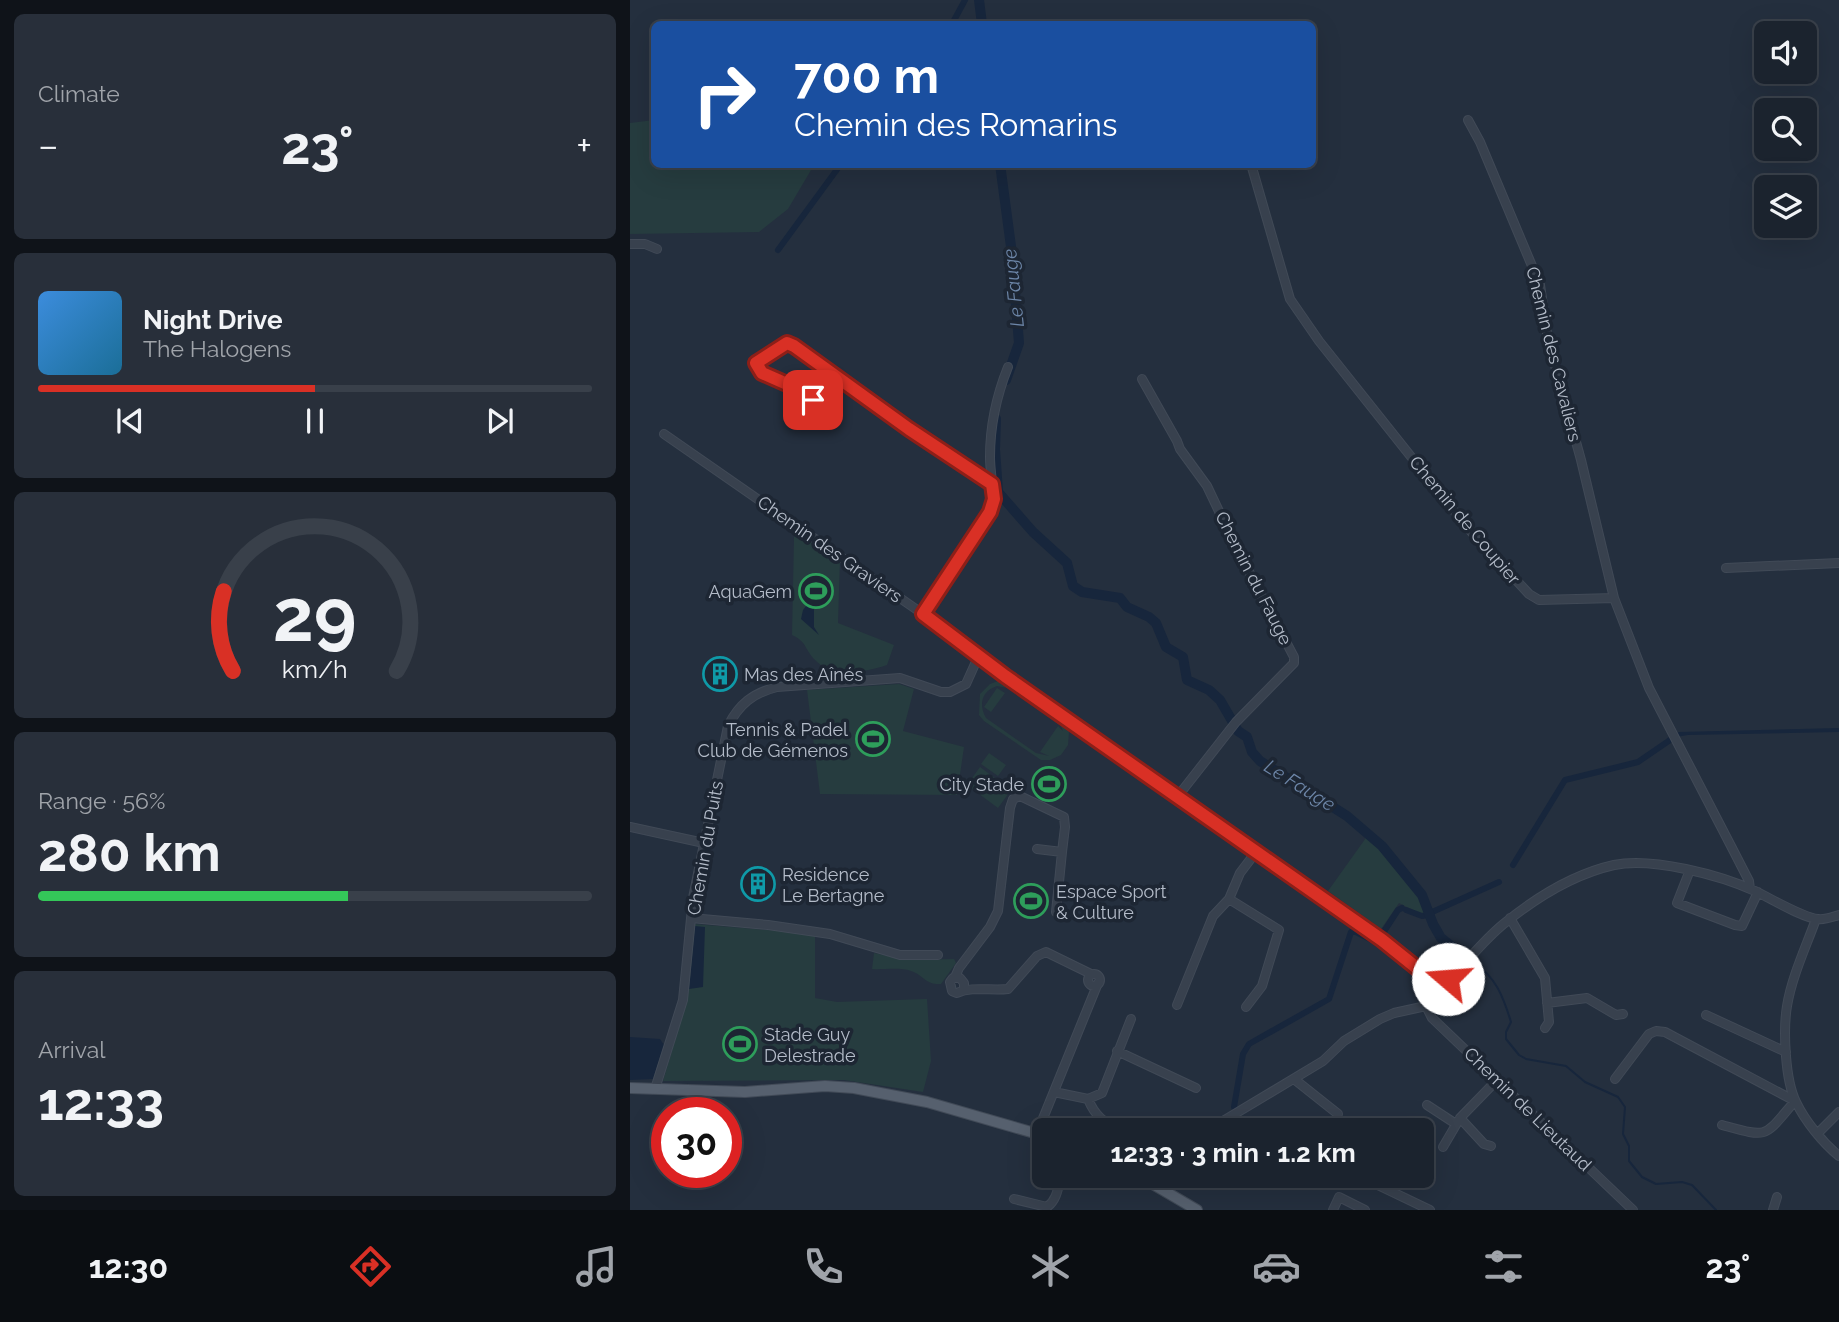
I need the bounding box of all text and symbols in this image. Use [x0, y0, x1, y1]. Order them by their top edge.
map controls [1754, 21, 1817, 238]
button: sound [1754, 21, 1817, 84]
text: 700 m [794, 47, 939, 104]
icon: right [679, 49, 770, 140]
text: Climate [38, 80, 120, 107]
button: search [1754, 98, 1817, 161]
text: Chemin des Romarins [794, 106, 1117, 143]
text: 23° [281, 115, 354, 176]
text: − [38, 123, 58, 168]
text: + [576, 123, 592, 168]
button: layers [1754, 175, 1817, 238]
water label: Le Fauge [998, 248, 1028, 328]
street label: Chemin des Cavaliers [1522, 264, 1586, 444]
text: Night Drive [143, 305, 282, 335]
text: The Halogens [143, 335, 291, 362]
pin [783, 370, 843, 430]
icon: arrive [794, 381, 832, 419]
icon: previous [111, 402, 149, 440]
icon: pause [296, 402, 334, 440]
icon: next [481, 402, 519, 440]
street label: Chemin de Coupier [1405, 452, 1525, 589]
street label: Chemin des Graviers [754, 491, 907, 607]
street label: Chemin du Fauge [1211, 508, 1297, 649]
sports icon: AquaGem [797, 572, 835, 610]
text: 29 [273, 573, 357, 658]
place label: AquaGem [708, 581, 792, 602]
text: km/h [282, 654, 348, 684]
building icon: Mas des Aînés [701, 655, 739, 693]
place label: Mas des Aînés [744, 664, 863, 685]
place label: Tennis & Padel Club de Gémenos [698, 719, 848, 761]
sports icon: Tennis & Padel Club de Gémenos [854, 720, 892, 758]
water label: Le Fauge [1261, 755, 1339, 815]
sports icon: City Stade [1030, 765, 1068, 803]
place label: City Stade [939, 774, 1024, 795]
street label: Chemin du Puits [683, 779, 727, 917]
text: Range · 56% [38, 787, 165, 814]
text: 280 km [38, 822, 221, 883]
place label: Residence Le Bertagne [782, 864, 885, 906]
building icon: Residence Le Bertagne [739, 865, 777, 903]
place label: Espace Sport & Culture [1056, 881, 1167, 923]
sports icon: Espace Sport & Culture [1012, 882, 1050, 920]
position arrow [1411, 942, 1485, 1016]
place label: Stade Guy Delestrade [764, 1024, 856, 1066]
sports icon: Stade Guy Delestrade [721, 1025, 759, 1063]
text: Arrival [38, 1036, 105, 1063]
street label: Chemin de Lieutaud [1460, 1043, 1596, 1175]
text: 12:33 [38, 1071, 164, 1132]
speed limit sign: 30 [651, 1097, 742, 1188]
text: 12:33 · 3 min · 1.2 km [1110, 1138, 1356, 1168]
icon: directions [346, 1242, 395, 1291]
icon: music [572, 1242, 621, 1291]
icon: phone [799, 1242, 848, 1291]
icon: climate [1026, 1242, 1075, 1291]
icon: car [1252, 1242, 1301, 1291]
icon: filters [1479, 1242, 1528, 1291]
text: 12:30 [89, 1248, 168, 1285]
text: 23° [1706, 1248, 1750, 1285]

